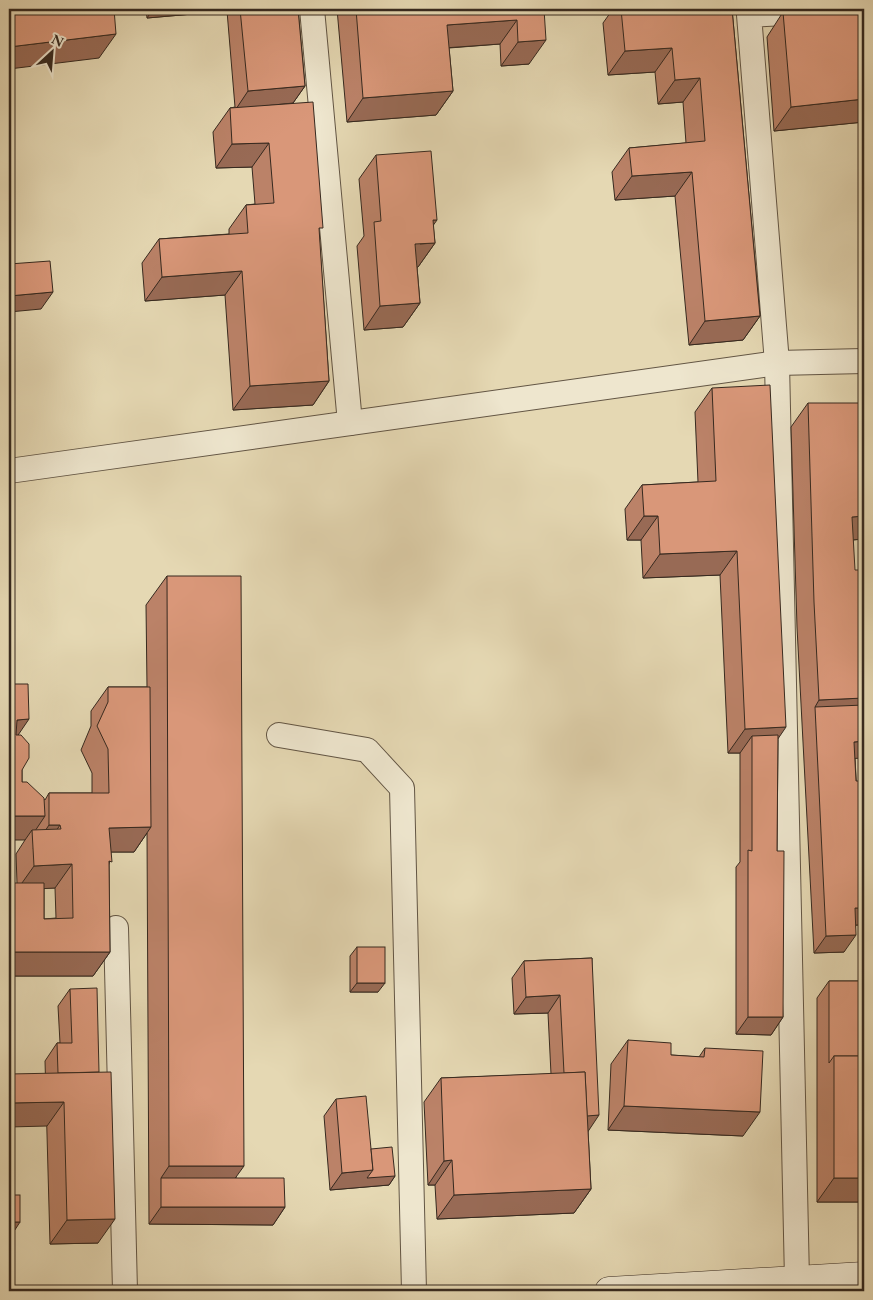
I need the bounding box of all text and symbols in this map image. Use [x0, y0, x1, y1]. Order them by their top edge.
north arrow [28, 28, 78, 78]
text: N [49, 30, 67, 51]

